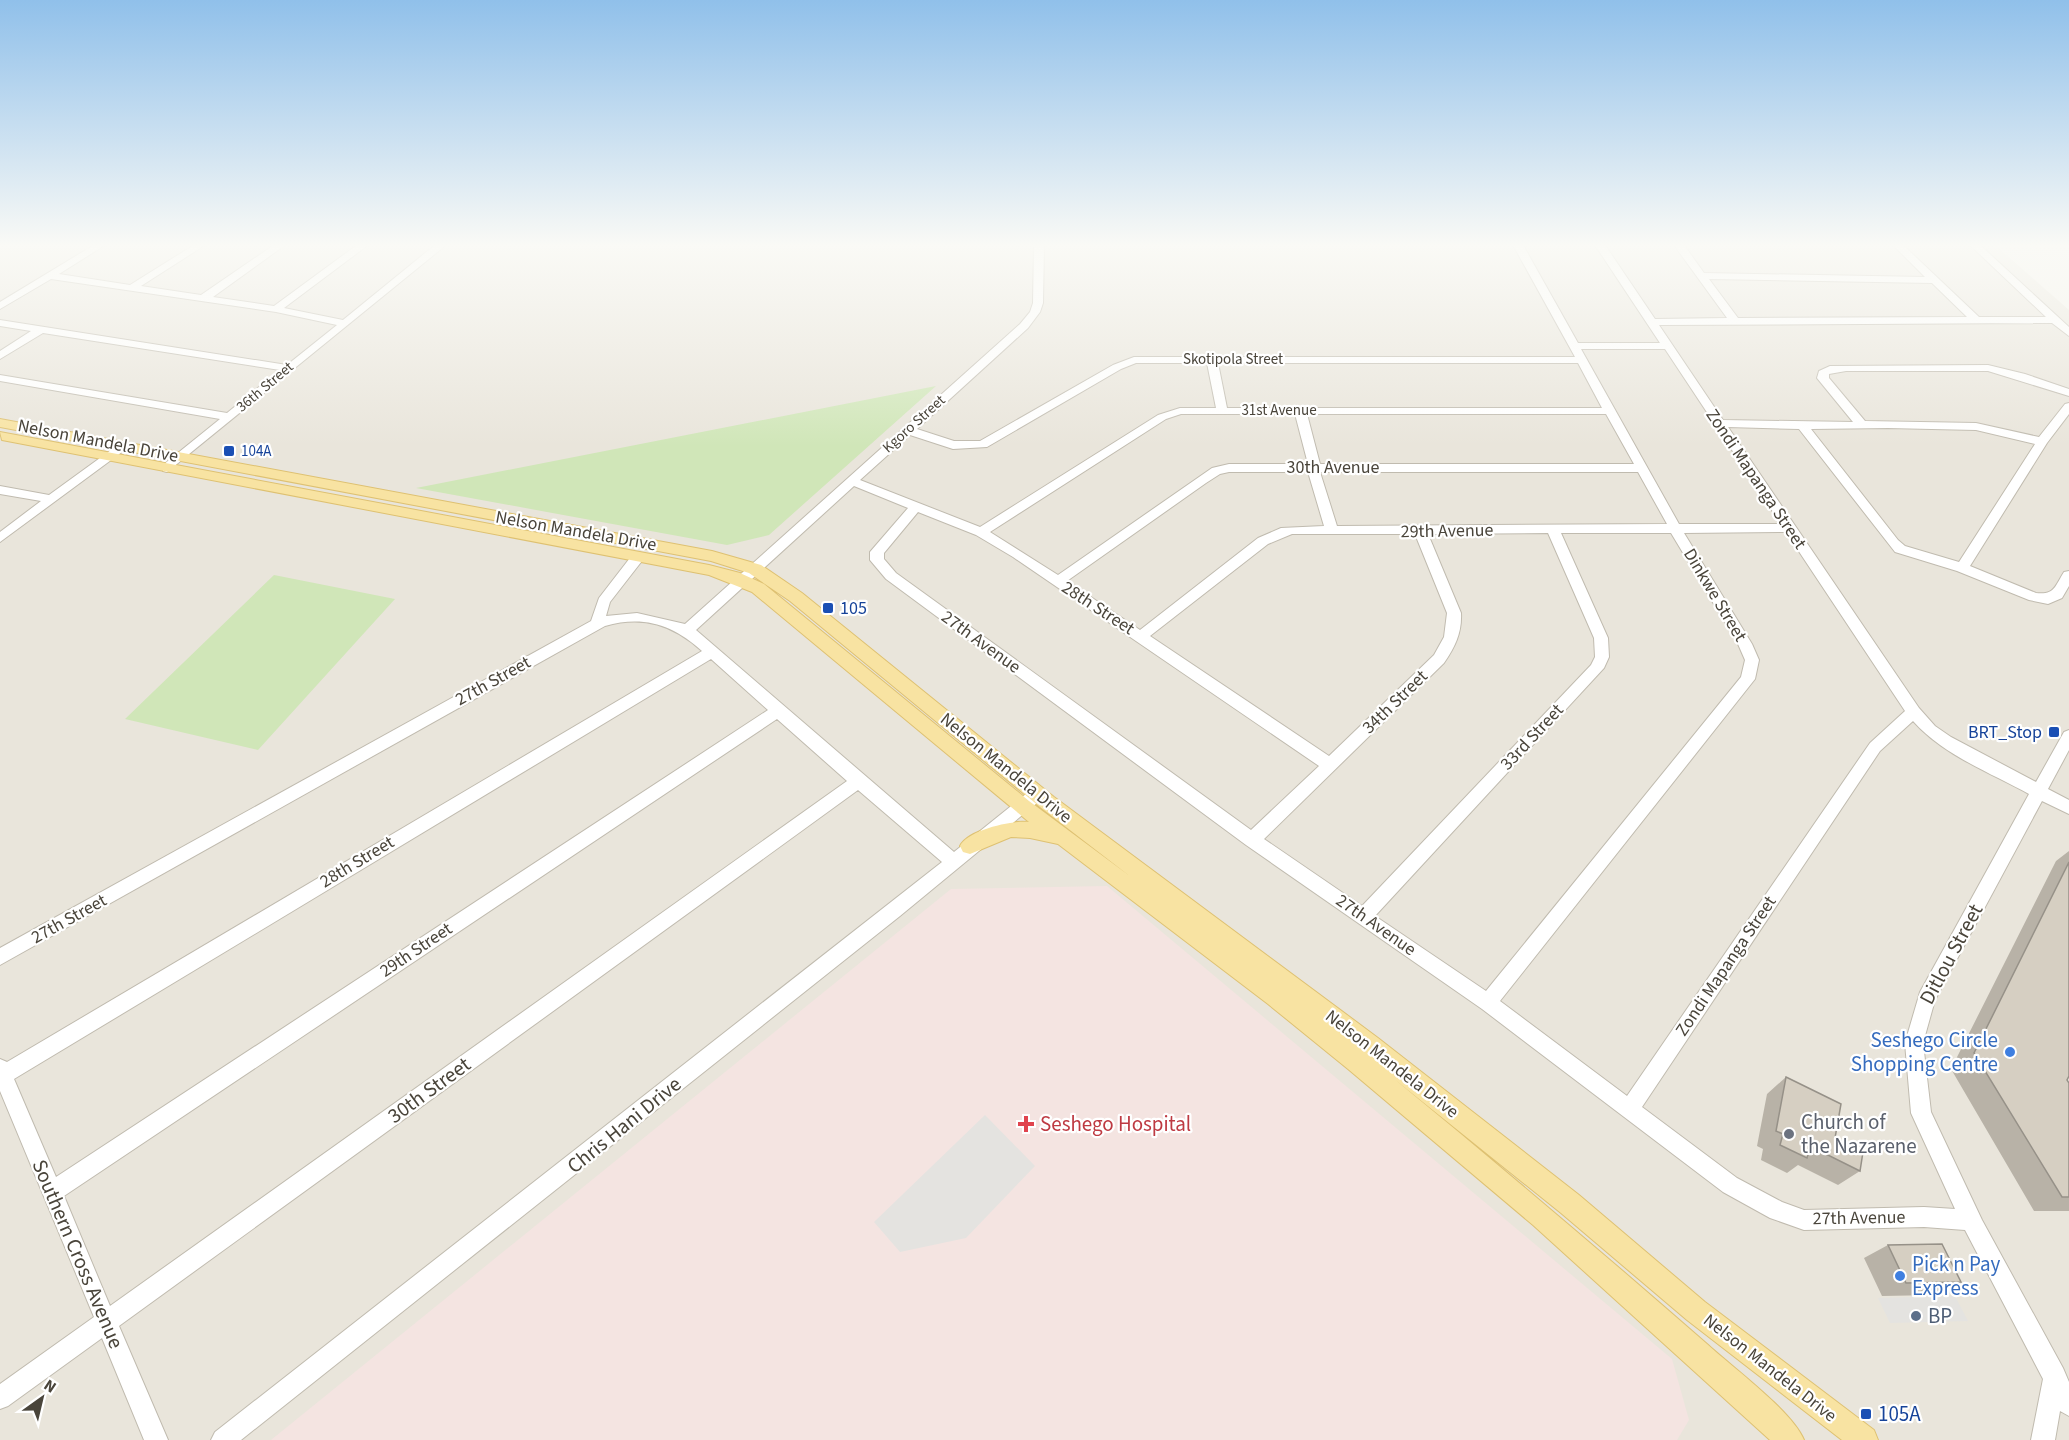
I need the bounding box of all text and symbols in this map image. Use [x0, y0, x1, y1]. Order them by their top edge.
street label: Skotipola Street [1183, 349, 1283, 370]
street label: 36th Street [232, 357, 298, 417]
street label: Kgoro Street [878, 390, 950, 458]
street label: 31st Avenue [1241, 400, 1317, 421]
street label: Zondi Mapanga Street [1700, 404, 1812, 554]
street label: Nelson Mandela Drive [16, 413, 181, 469]
place label: 104A [241, 441, 272, 462]
marker: 104A [222, 444, 236, 458]
street label: 30th Avenue [1287, 455, 1379, 480]
street label: Nelson Mandela Drive [494, 505, 659, 557]
street label: 29th Avenue [1400, 518, 1494, 544]
street label: Dinkwe Street [1677, 544, 1753, 646]
street label: 28th Street [1057, 575, 1139, 641]
place label: 105 [840, 596, 867, 621]
marker: 105 [821, 601, 835, 615]
street label: 27th Avenue [936, 605, 1026, 679]
street label: 27th Street [451, 650, 535, 712]
street label: 34th Street [1357, 664, 1433, 740]
street label: 33rd Street [1495, 698, 1569, 776]
street label: Nelson Mandela Drive [935, 707, 1077, 829]
place label: BRT_Stop [1968, 720, 2042, 745]
marker: BRT_Stop [2047, 725, 2061, 739]
street label: 28th Street [315, 830, 399, 894]
street label: 27th Street [27, 888, 111, 950]
street label: 27th Avenue [1331, 888, 1421, 962]
street label: Zondi Mapanga Street [1670, 891, 1782, 1041]
street label: Ditlou Street [1912, 898, 1990, 1010]
street label: 29th Street [375, 917, 457, 983]
street label: Nelson Mandela Drive [1320, 1004, 1464, 1124]
place label: Seshego Circle Shopping Centre [1851, 1025, 1998, 1079]
marker: Seshego Circle Shopping Centre [2003, 1045, 2017, 1059]
street label: 30th Street [381, 1050, 477, 1130]
street label: Chris Hani Drive [560, 1069, 688, 1181]
place label: Church of the Nazarene [1801, 1107, 1917, 1161]
place label: Seshego Hospital [1040, 1109, 1191, 1139]
marker: Seshego Hospital [1017, 1115, 1035, 1133]
marker: Church of the Nazarene [1782, 1127, 1796, 1141]
street label: Southern Cross Avenue [25, 1155, 131, 1353]
street label: 27th Avenue [1812, 1205, 1906, 1231]
place label: Pick n Pay Express [1912, 1249, 2000, 1303]
marker: Pick n Pay Express [1893, 1269, 1907, 1283]
place label: BP [1928, 1301, 1952, 1331]
street label: Nelson Mandela Drive [1698, 1308, 1842, 1428]
marker: BP [1909, 1309, 1923, 1323]
north arrow [12, 1368, 72, 1428]
text: N [39, 1374, 60, 1398]
place label: 105A [1878, 1399, 1921, 1429]
marker: 105A [1859, 1407, 1873, 1421]

